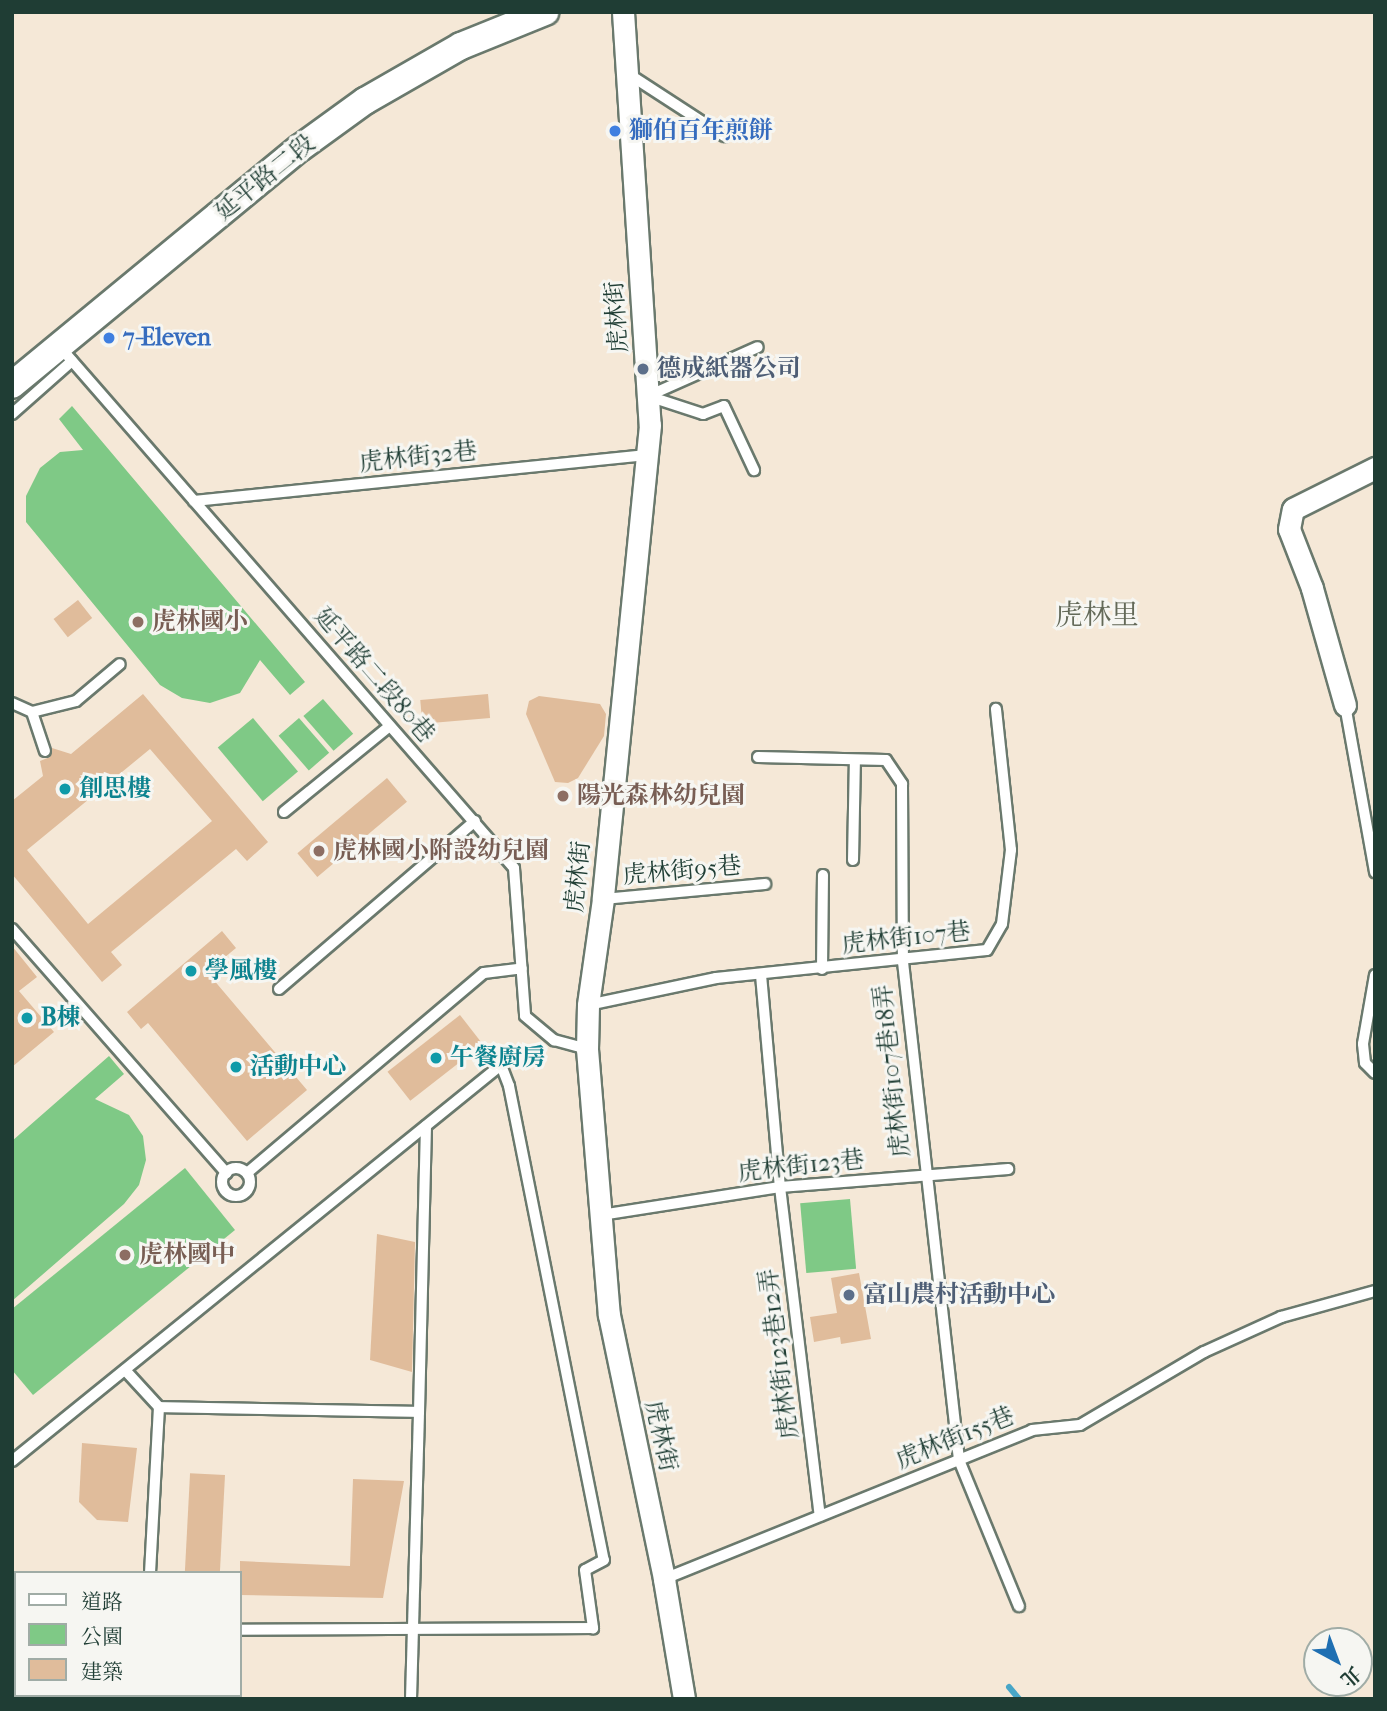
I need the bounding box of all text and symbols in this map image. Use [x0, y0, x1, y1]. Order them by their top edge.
place label: 獅伯百年煎餅 [629, 117, 773, 145]
marker: 獅伯百年煎餅 [607, 123, 623, 139]
street label: 延平路二段 [209, 129, 321, 227]
street label: 虎林街 [600, 280, 634, 354]
place label: 7-Eleven [123, 324, 211, 352]
marker: 7-Eleven [101, 330, 117, 346]
place label: 德成紙器公司 [657, 355, 801, 383]
marker: 德成紙器公司 [635, 361, 651, 377]
street label: 虎林街32巷 [358, 437, 478, 477]
district label: 虎林里 [1055, 598, 1139, 632]
street label: 延平路二段80巷 [308, 602, 440, 748]
place label: 虎林國小 [152, 608, 248, 636]
marker: 虎林國小 [130, 614, 146, 630]
place label: 創思樓 [79, 775, 151, 803]
marker: 創思樓 [57, 781, 73, 797]
place label: 陽光森林幼兒園 [577, 782, 745, 810]
marker: 陽光森林幼兒園 [555, 788, 571, 804]
place label: 虎林國小附設幼兒園 [333, 837, 549, 865]
street label: 虎林街 [560, 840, 596, 914]
marker: 虎林國小附設幼兒園 [311, 843, 327, 859]
street label: 虎林街95巷 [621, 851, 743, 891]
street label: 虎林街107巷 [840, 917, 972, 959]
place label: 學風樓 [205, 957, 277, 985]
marker: 學風樓 [183, 963, 199, 979]
street label: 虎林街107巷18弄 [869, 983, 915, 1159]
place label: B棟 [41, 1004, 81, 1032]
marker: B棟 [19, 1010, 35, 1026]
place label: 午餐廚房 [450, 1044, 546, 1072]
marker: 午餐廚房 [428, 1050, 444, 1066]
place label: 活動中心 [250, 1053, 346, 1081]
marker: 活動中心 [228, 1059, 244, 1075]
street label: 虎林街123巷 [736, 1145, 866, 1187]
place label: 虎林國中 [139, 1241, 235, 1269]
marker: 虎林國中 [117, 1247, 133, 1263]
street label: 虎林街123巷12弄 [754, 1267, 804, 1441]
place label: 富山農村活動中心 [863, 1281, 1055, 1309]
marker: 富山農村活動中心 [841, 1287, 857, 1303]
street label: 虎林街 [639, 1398, 683, 1474]
street label: 虎林街155巷 [892, 1401, 1018, 1475]
legend [14, 1571, 242, 1697]
text: 道路 [81, 1590, 123, 1614]
text: 公園 [81, 1625, 123, 1649]
north arrow [1303, 1627, 1373, 1697]
text: 建築 [81, 1660, 123, 1684]
text: 北 [1336, 1662, 1365, 1691]

